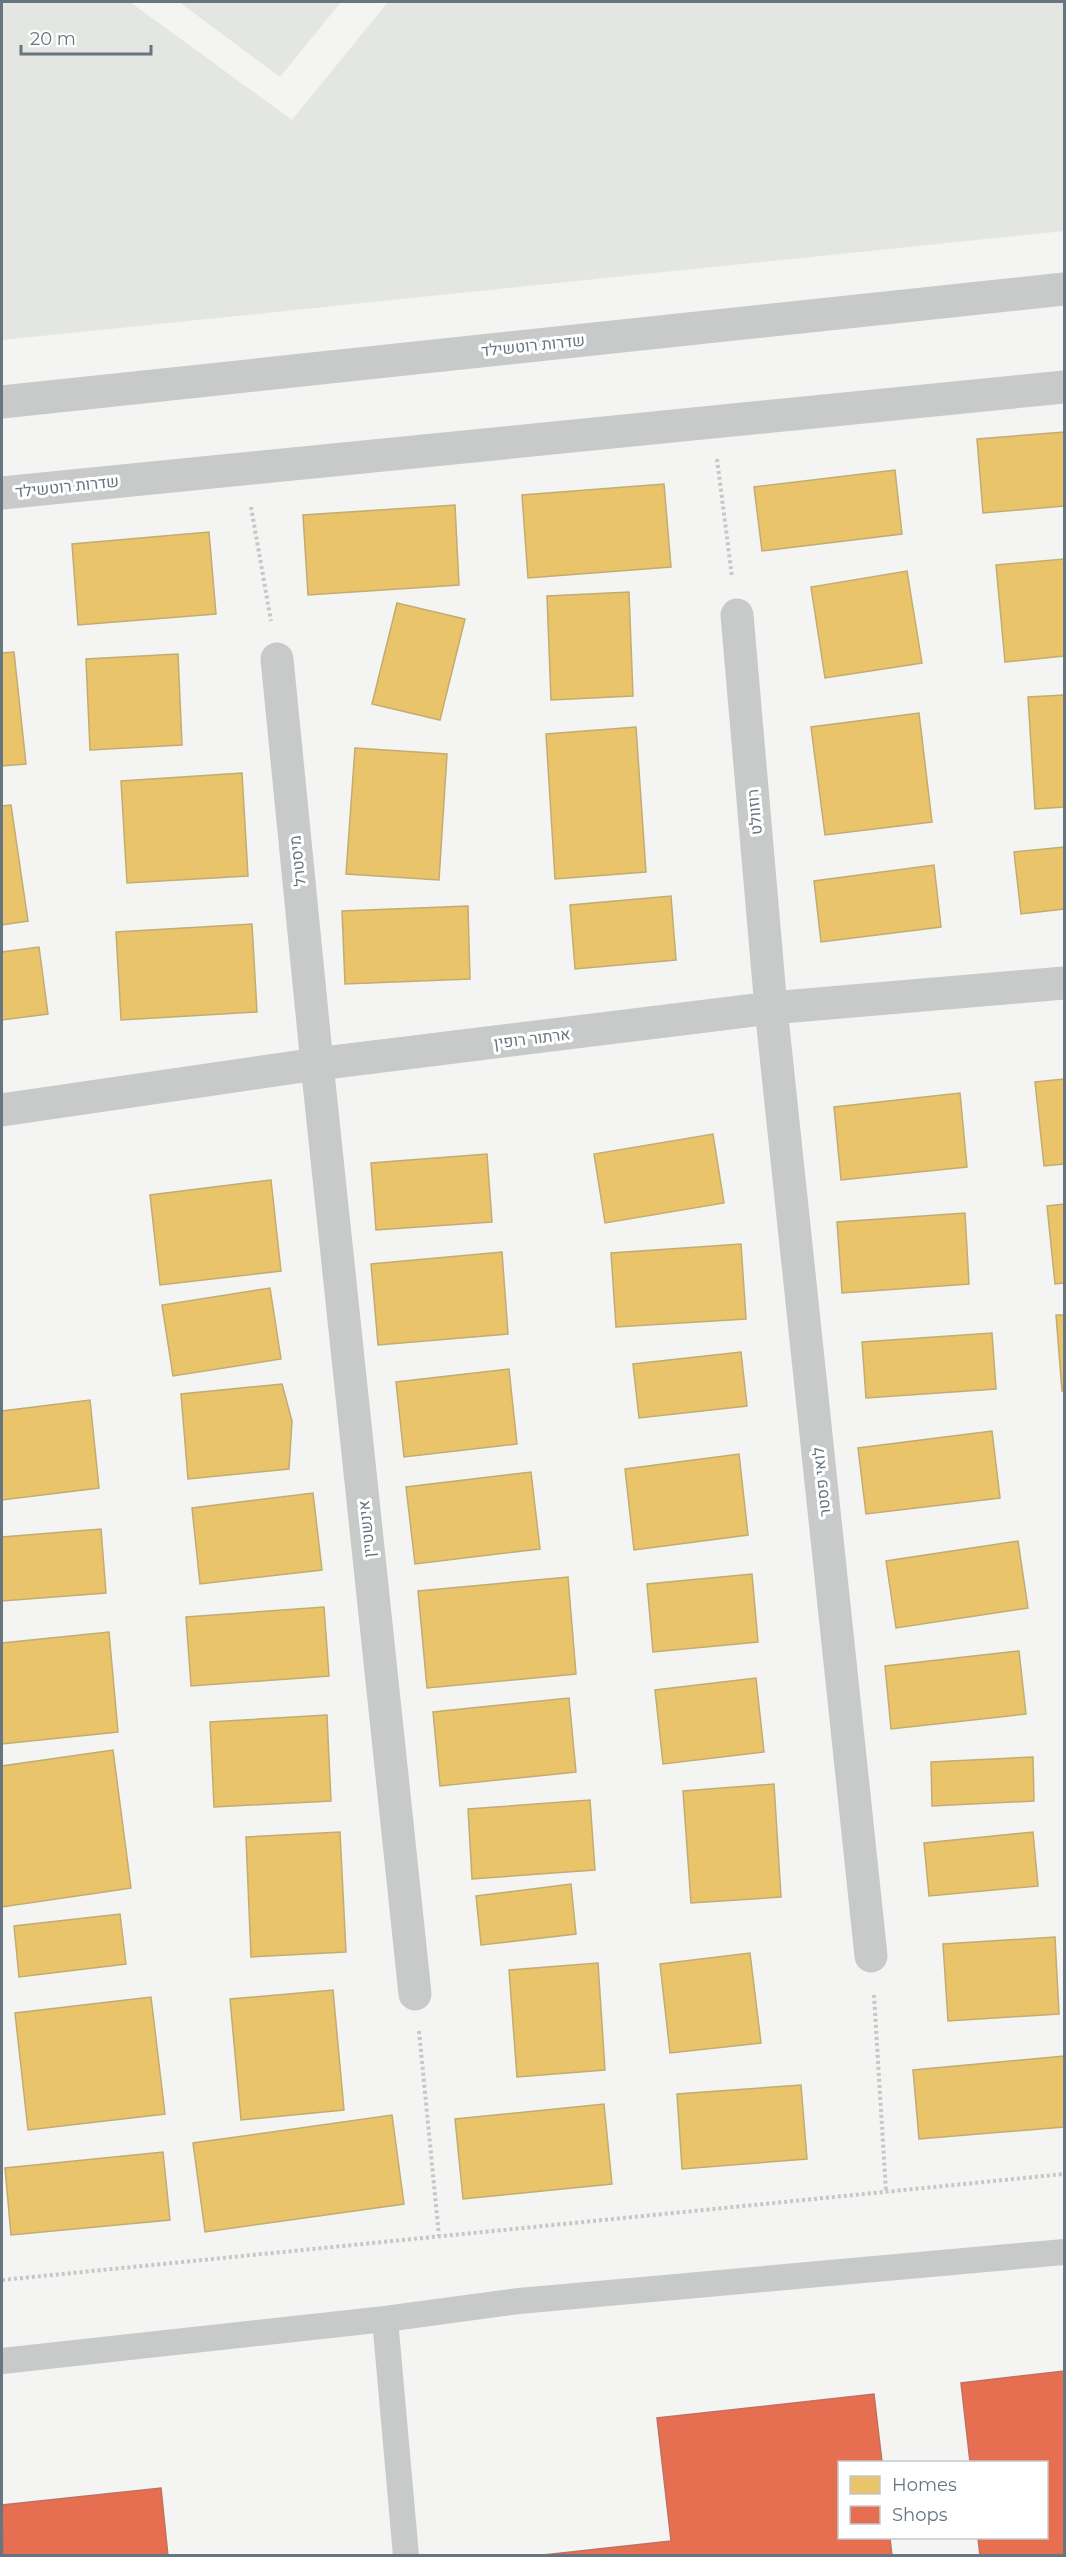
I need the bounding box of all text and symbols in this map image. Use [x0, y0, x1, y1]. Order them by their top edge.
scale bar [21, 18, 152, 56]
text: 20 m [30, 28, 76, 50]
street label: שדרות רוטשילד [480, 331, 586, 360]
street label: שדרות רוטשילד [14, 472, 120, 501]
street label: רוזוולט [743, 788, 766, 836]
street label: מיסטרל [285, 835, 310, 887]
street label: ארתור רופין [493, 1024, 571, 1053]
street label: לואי פסטר [808, 1446, 835, 1518]
street label: אינשטיין [354, 1499, 379, 1559]
legend [838, 2461, 1048, 2539]
text: Homes [892, 2474, 957, 2496]
text: Shops [892, 2504, 948, 2526]

